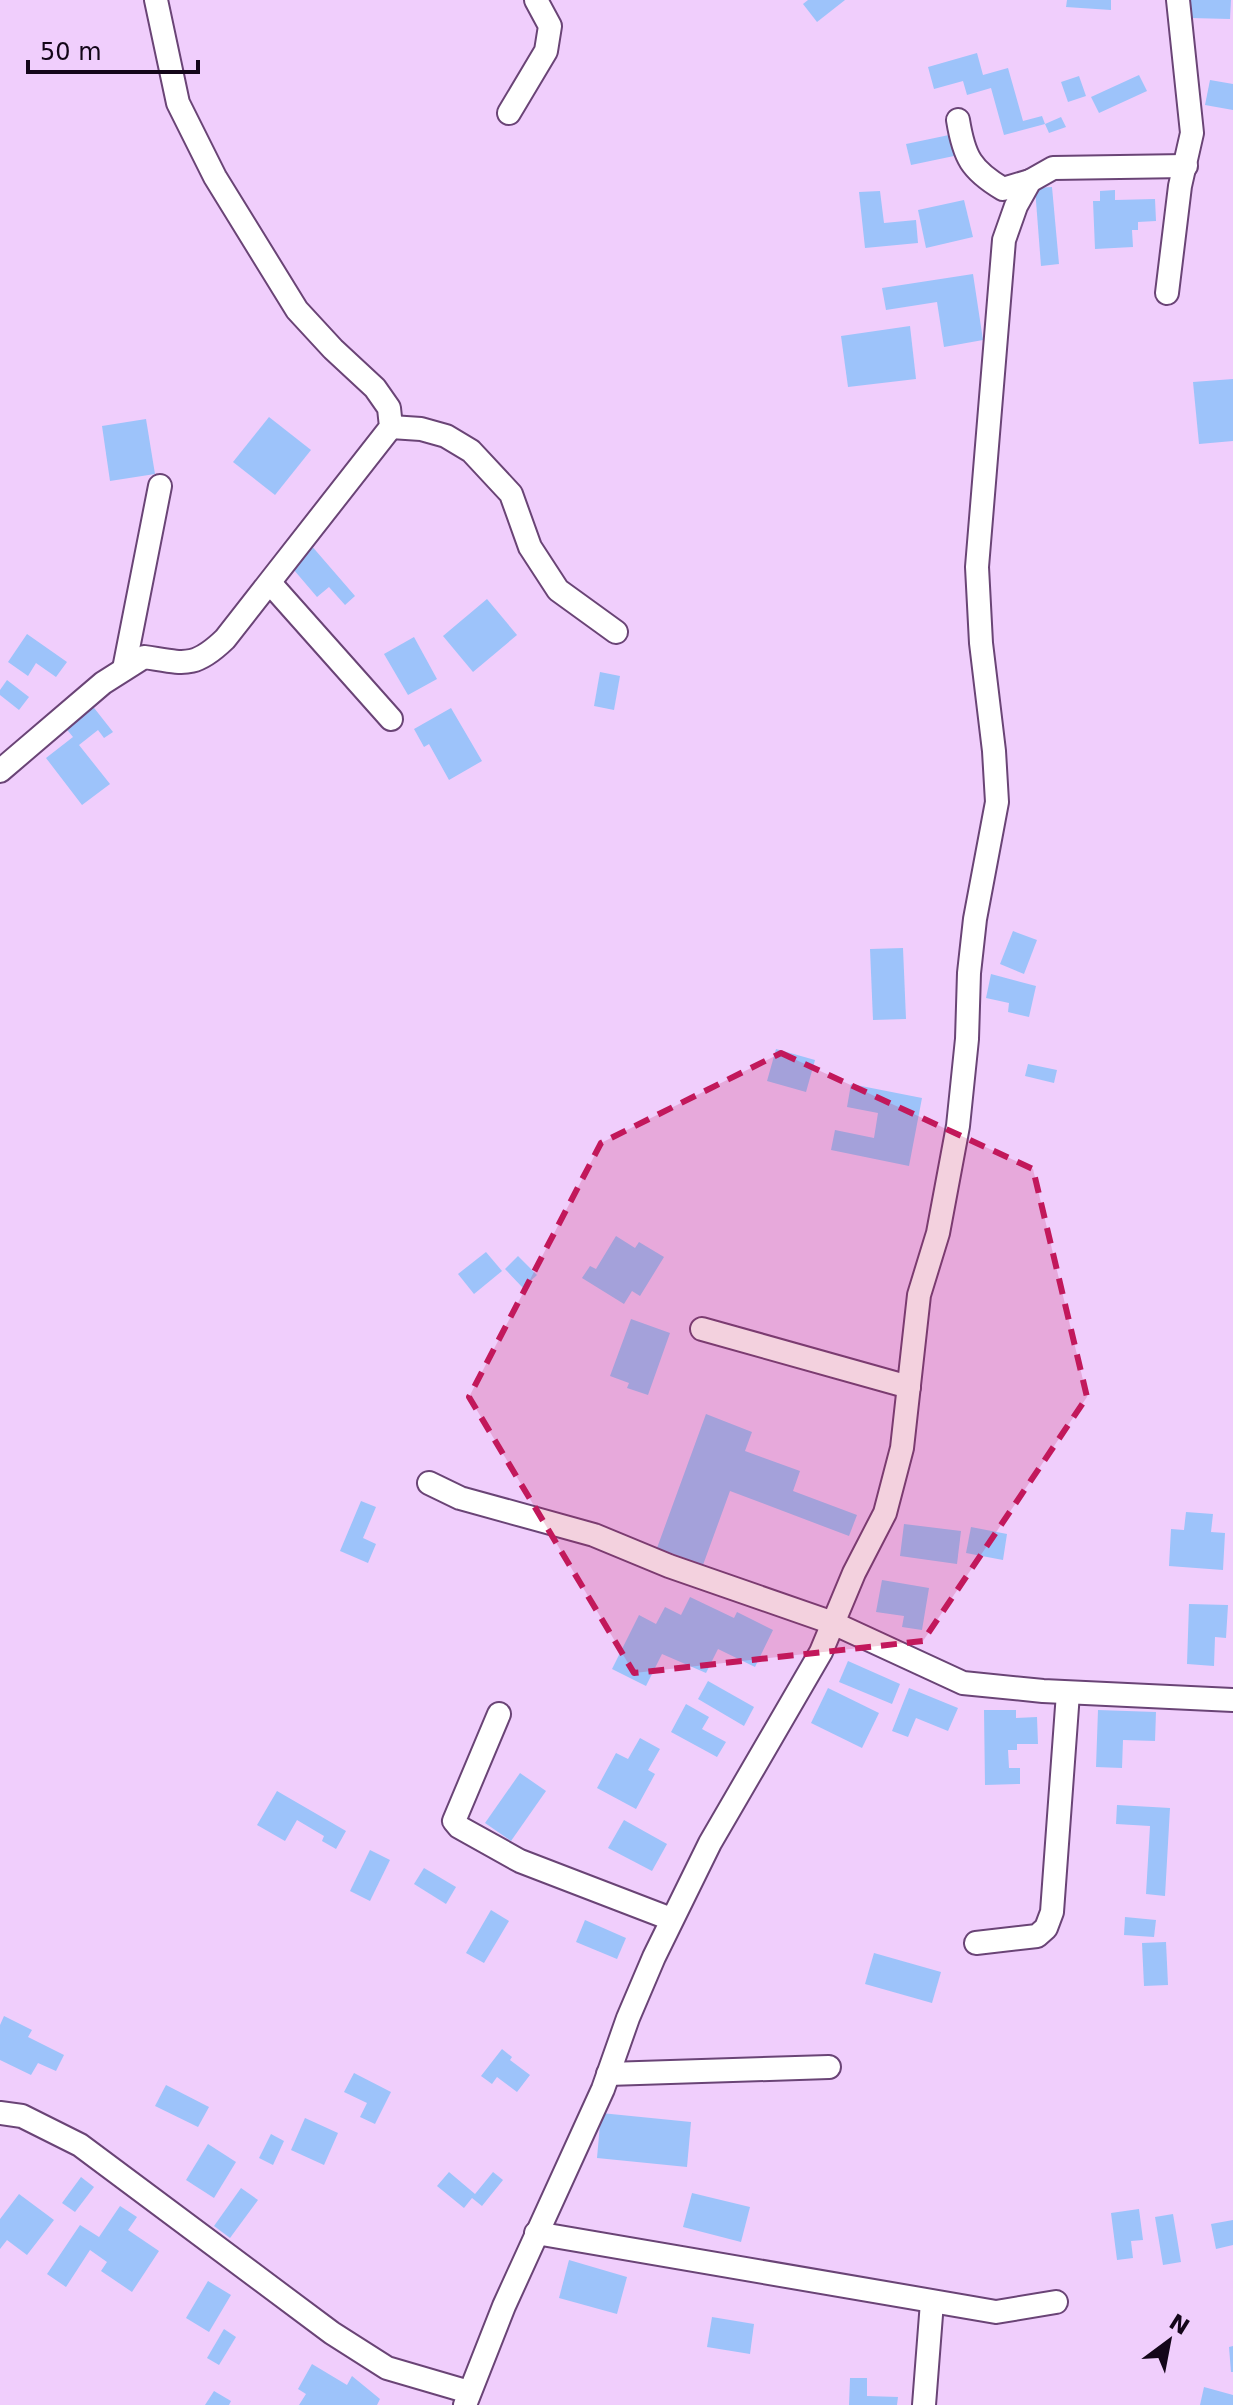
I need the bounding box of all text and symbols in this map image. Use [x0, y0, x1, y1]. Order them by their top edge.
scale bar [28, 24, 198, 74]
text: 50 m [40, 38, 102, 66]
north arrow [1129, 2301, 1209, 2381]
text: N [1165, 2309, 1194, 2340]

